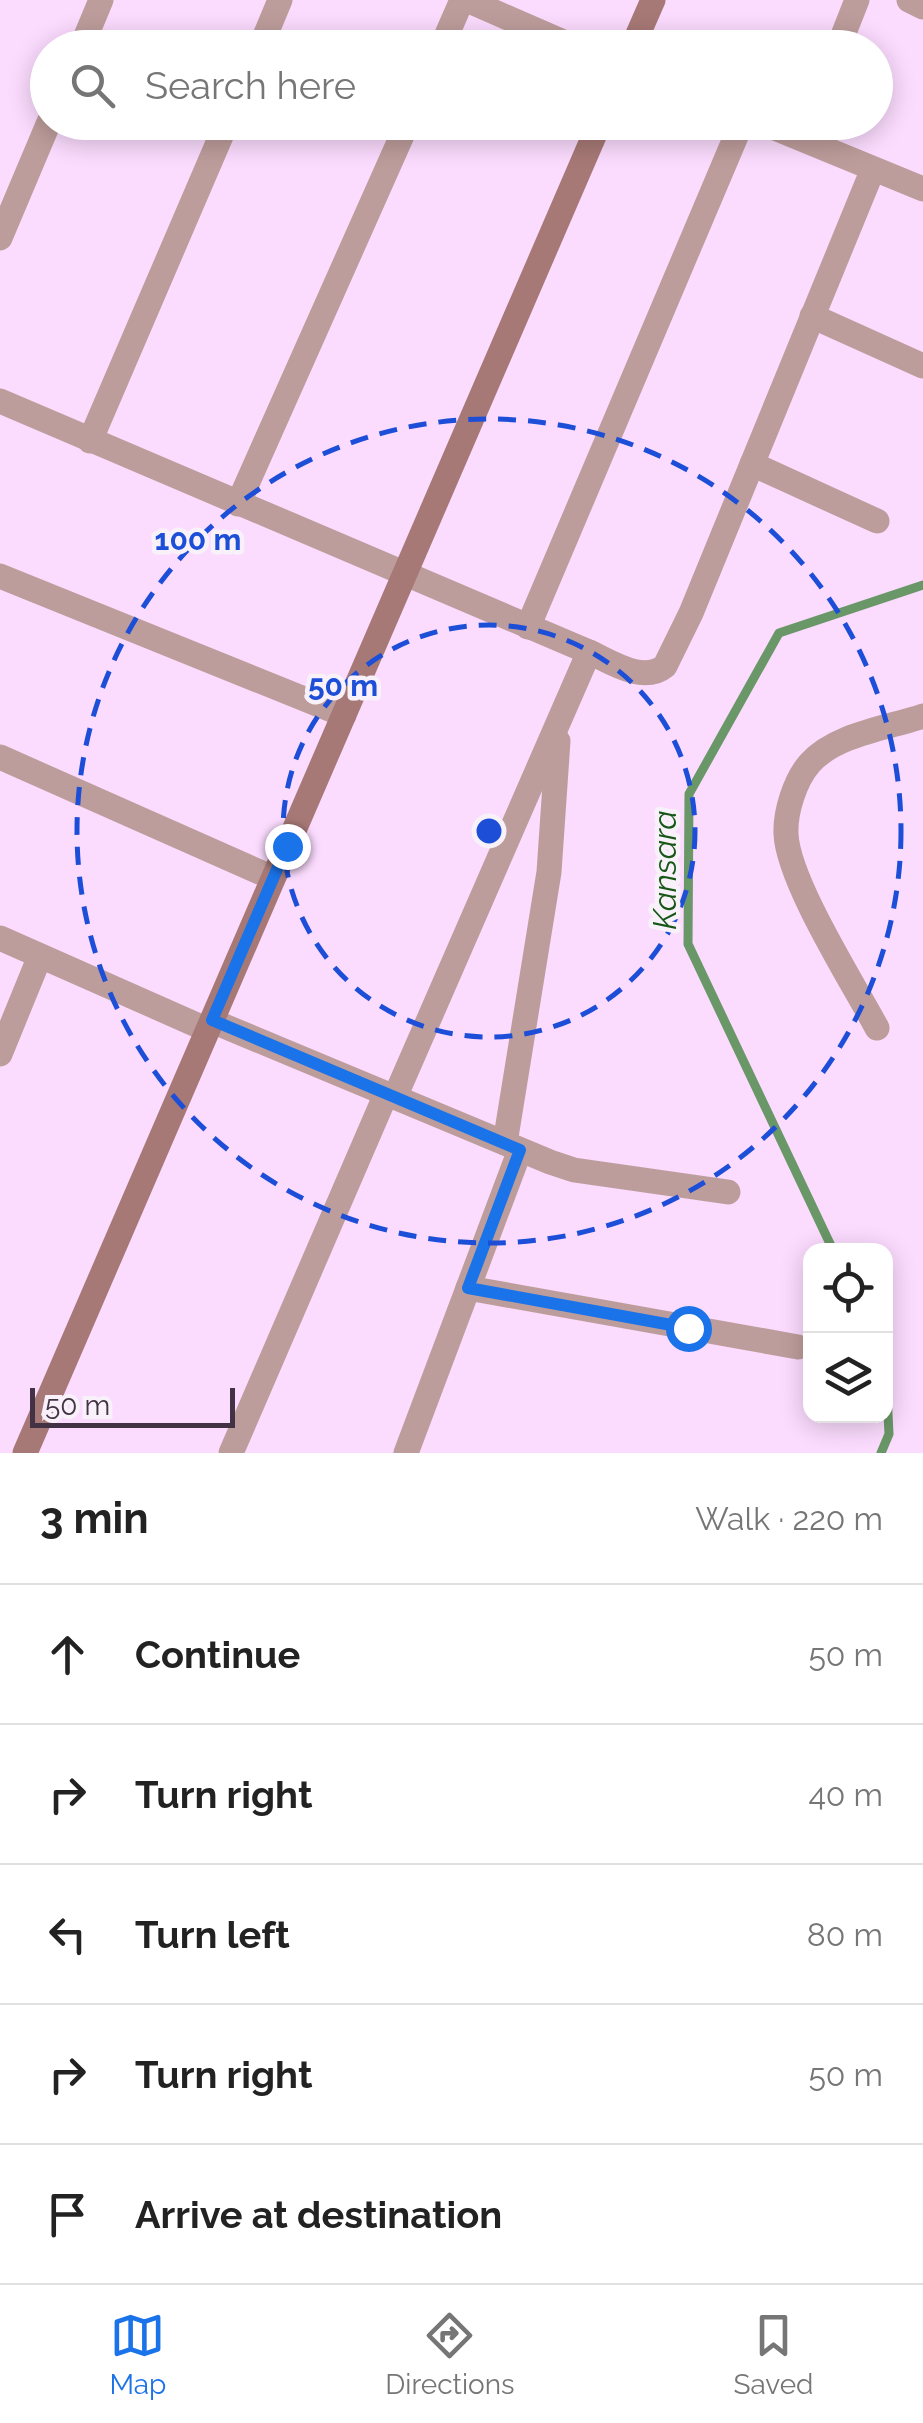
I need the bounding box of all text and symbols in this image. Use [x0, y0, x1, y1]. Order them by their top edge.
search box [30, 30, 893, 140]
icon: search [65, 58, 120, 113]
text: Search here [145, 63, 356, 108]
text: 100 m [155, 522, 241, 557]
text: 50 m [308, 668, 378, 703]
water label: Kansara [646, 810, 683, 930]
centre of rings [471, 813, 507, 849]
route end [265, 824, 311, 870]
map controls [803, 1243, 893, 1423]
button: locate [803, 1243, 893, 1333]
route start [666, 1306, 712, 1352]
button: layers [803, 1333, 893, 1423]
scale bar [30, 1383, 235, 1428]
text: 50 m [45, 1389, 110, 1422]
text: 3 min [40, 1494, 149, 1543]
text: Walk · 220 m [695, 1500, 883, 1537]
icon: ahead [40, 1627, 95, 1682]
text: Continue [135, 1632, 300, 1677]
text: 50 m [808, 1636, 883, 1673]
icon: right [40, 1767, 95, 1822]
text: Turn right [135, 1772, 312, 1817]
text: 40 m [808, 1776, 883, 1813]
icon: left [40, 1907, 95, 1962]
text: Turn left [135, 1912, 290, 1957]
text: 80 m [807, 1916, 883, 1953]
icon: right [40, 2047, 95, 2102]
text: Turn right [135, 2052, 312, 2097]
text: 50 m [808, 2056, 883, 2093]
icon: arrive [40, 2187, 95, 2242]
text: Arrive at destination [135, 2192, 502, 2237]
tab: Map [109, 2308, 166, 2401]
tab: Directions [385, 2308, 515, 2401]
tab: Saved [733, 2308, 814, 2401]

